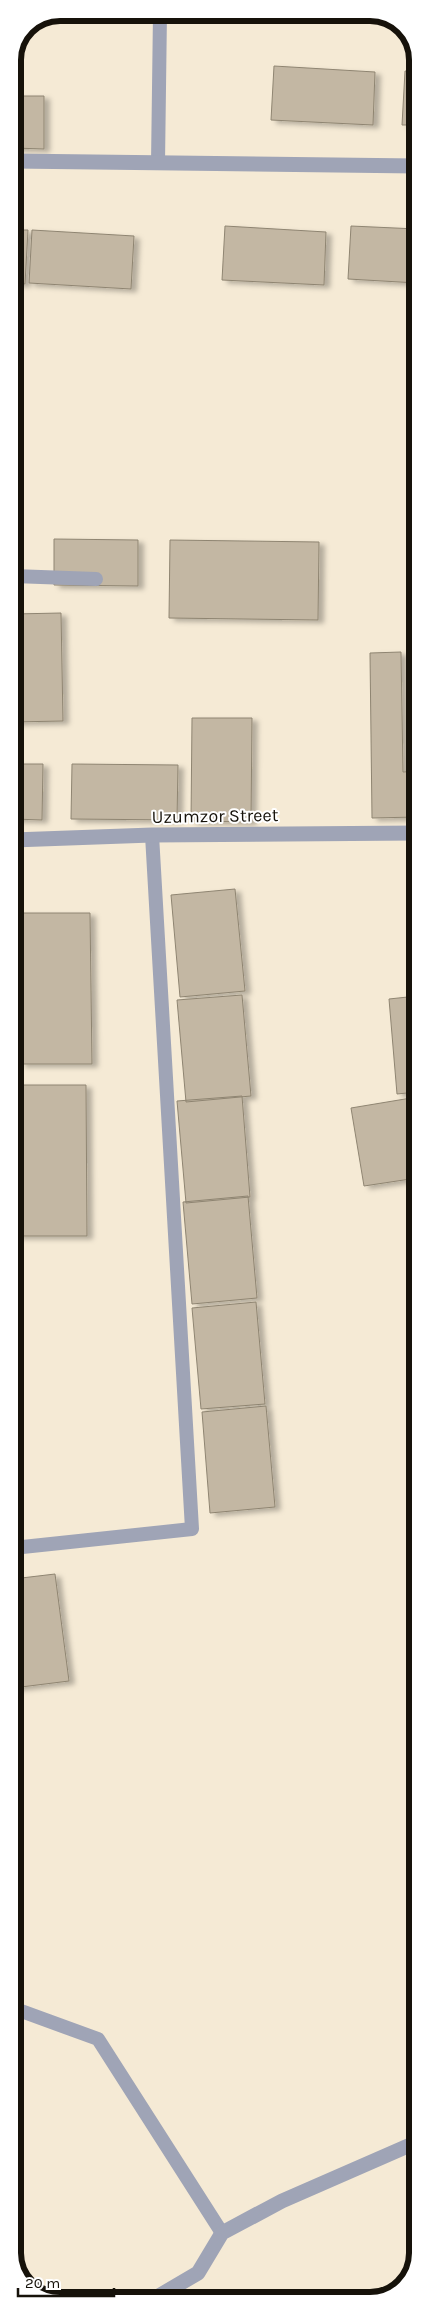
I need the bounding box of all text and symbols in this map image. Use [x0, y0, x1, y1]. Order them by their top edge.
street label: Uzumzor Street [152, 804, 279, 828]
scale bar [18, 2266, 114, 2298]
text: 20 m [25, 2274, 60, 2292]

